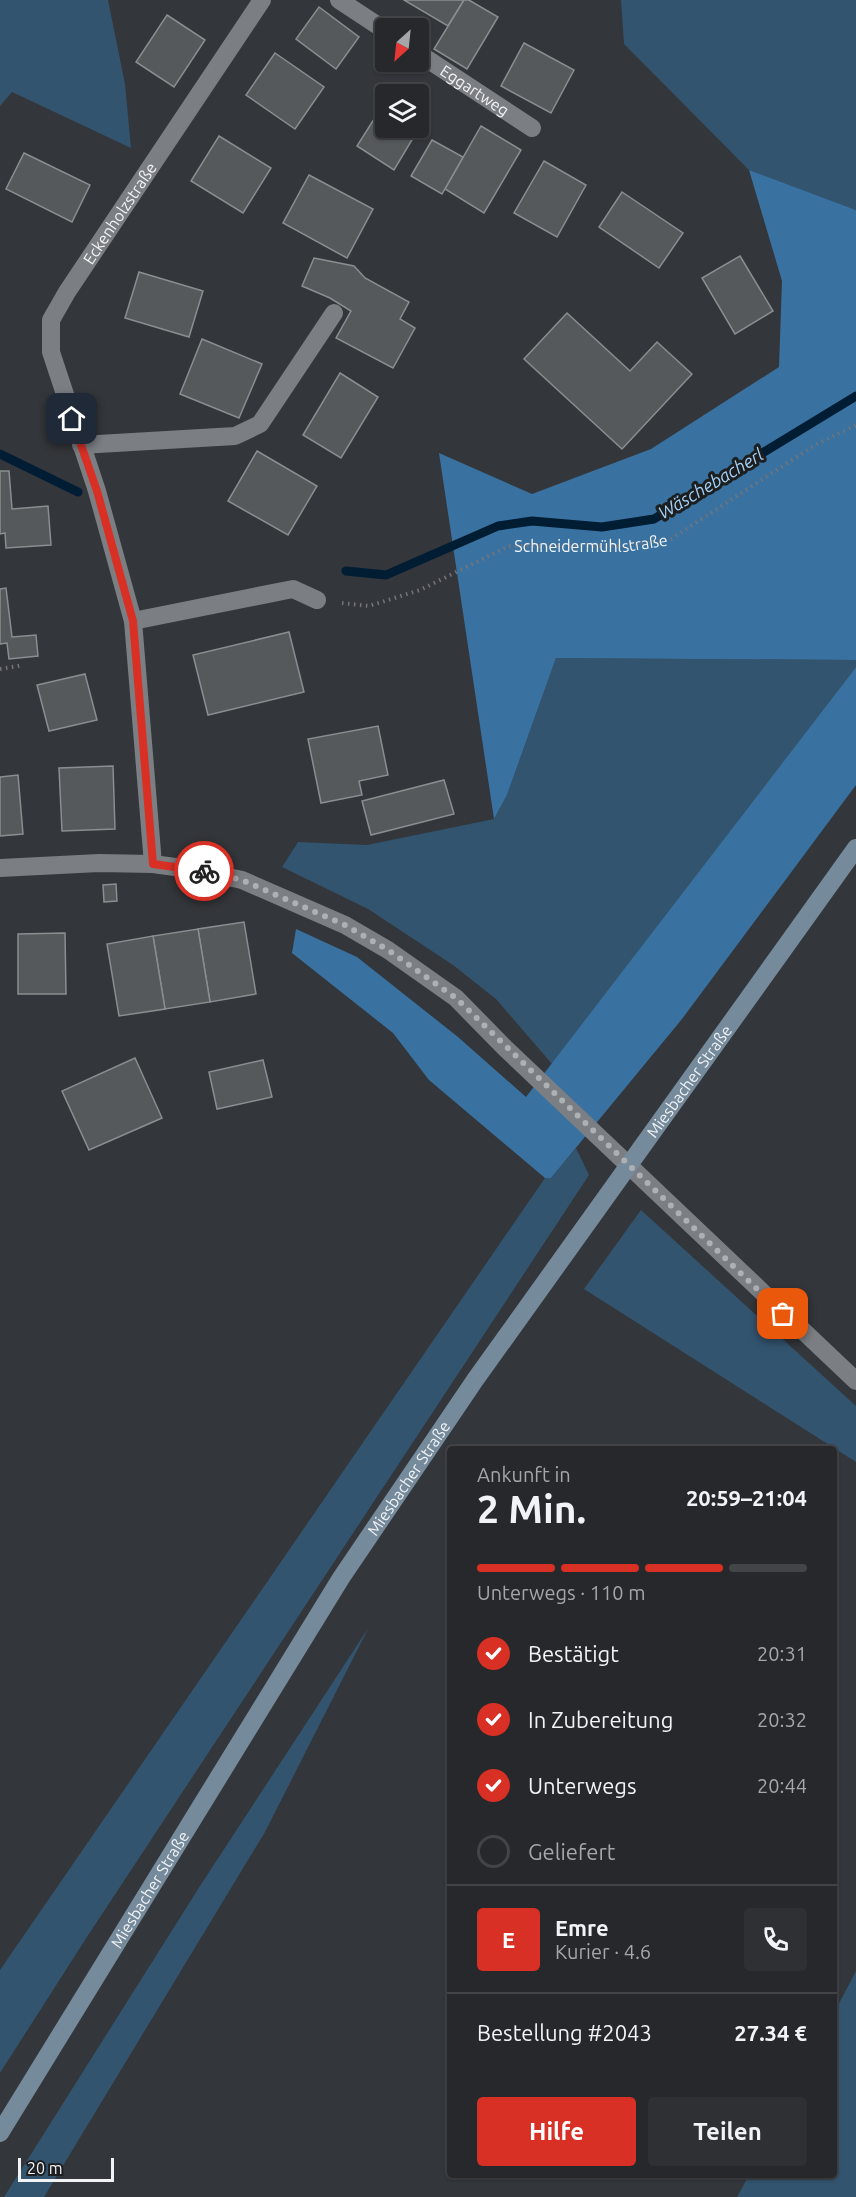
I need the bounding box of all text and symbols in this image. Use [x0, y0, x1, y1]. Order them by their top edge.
north arrow [375, 18, 429, 72]
map controls [375, 18, 429, 138]
street label: Eggartweg [437, 61, 512, 119]
button: layers [375, 84, 429, 138]
street label: Eckenholzstraße [79, 159, 160, 268]
pin [46, 393, 97, 444]
icon: home [55, 402, 88, 435]
water label: Wäschebacherl [654, 444, 767, 522]
street label: Schneidermühlstraße [514, 531, 669, 555]
courier [174, 841, 234, 901]
icon: bike [188, 855, 221, 888]
street label: Miesbacher Straße [643, 1022, 735, 1141]
pin [757, 1288, 808, 1339]
icon: bag [766, 1297, 799, 1330]
street label: Miesbacher Straße [364, 1418, 454, 1539]
text: Ankunft in [477, 1463, 571, 1486]
text: 20:59–21:04 [686, 1485, 807, 1510]
text: 2 Min. [477, 1487, 586, 1530]
text: Unterwegs · 110 m [477, 1581, 645, 1604]
icon: check [477, 1637, 510, 1670]
text: Bestätigt [528, 1641, 619, 1666]
text: 20:31 [757, 1642, 807, 1665]
icon: check [477, 1703, 510, 1736]
text: In Zubereitung [528, 1707, 673, 1732]
text: 20:32 [757, 1708, 807, 1731]
icon: check [477, 1769, 510, 1802]
text: Unterwegs [528, 1773, 637, 1798]
text: 20:44 [757, 1774, 807, 1797]
street label: Miesbacher Straße [107, 1828, 192, 1951]
text: Geliefert [528, 1839, 615, 1864]
button: phone [744, 1908, 807, 1971]
text: Emre [555, 1915, 609, 1940]
text: E [502, 1927, 515, 1952]
text: Kurier · 4.6 [555, 1940, 651, 1963]
text: Bestellung #2043 [477, 2020, 652, 2045]
text: 27.34 € [734, 2020, 807, 2045]
button: Hilfe [477, 2097, 636, 2166]
button: Teilen [648, 2097, 807, 2166]
scale bar [18, 2155, 114, 2182]
text: 20 m [27, 2159, 63, 2177]

